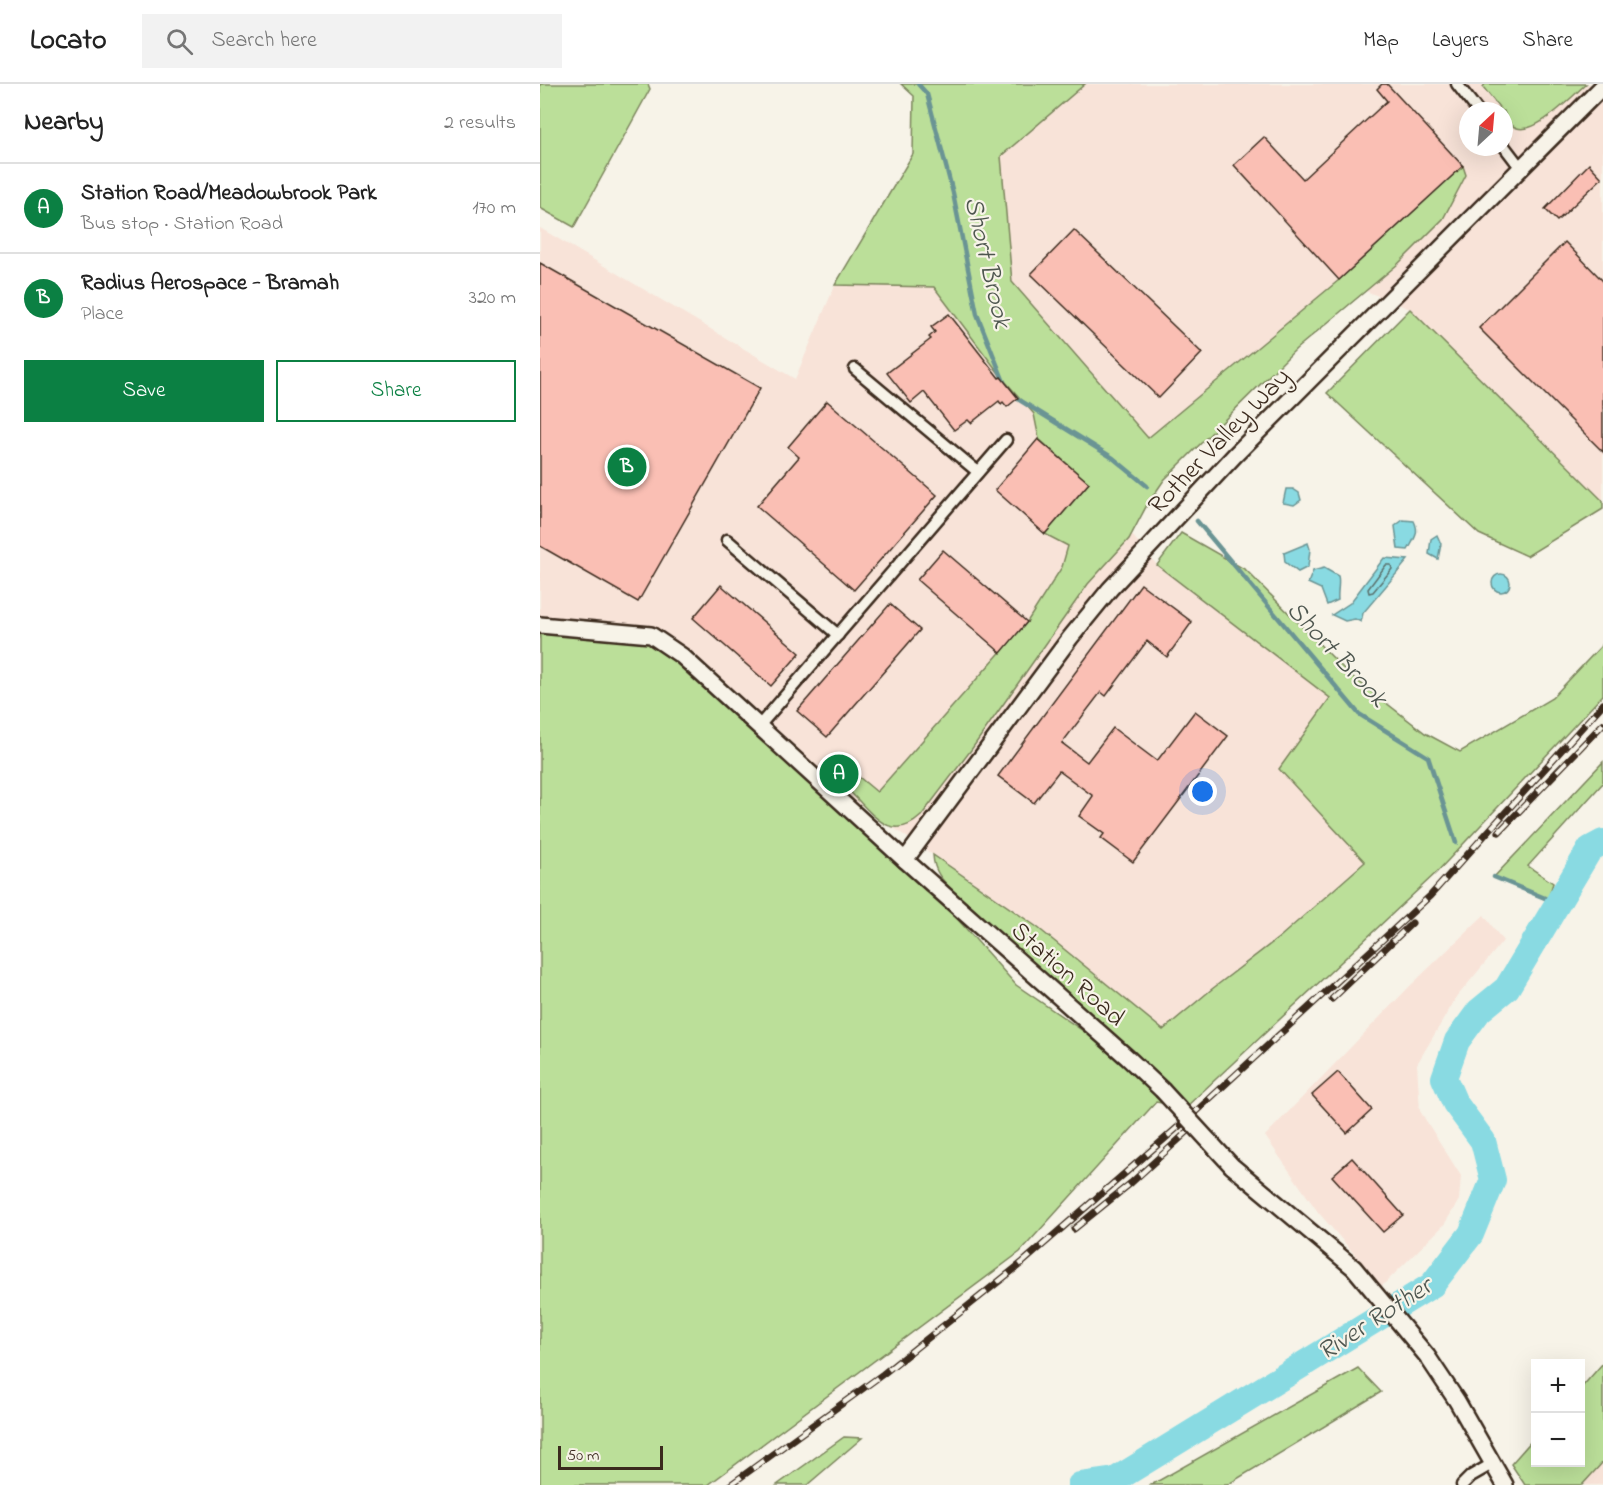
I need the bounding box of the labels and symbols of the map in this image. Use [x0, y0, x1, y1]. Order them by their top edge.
north arrow [1459, 102, 1513, 156]
water label: Short Brook [952, 193, 1021, 333]
street label: Rother Valley Way [1140, 360, 1300, 524]
pin: B [608, 444, 646, 490]
water label: Short Brook [1276, 592, 1397, 718]
pin: A [820, 752, 858, 796]
your location [1188, 777, 1217, 806]
street label: Station Road [1001, 914, 1133, 1037]
water label: River Rother [1310, 1266, 1443, 1372]
scale bar [558, 1443, 663, 1470]

